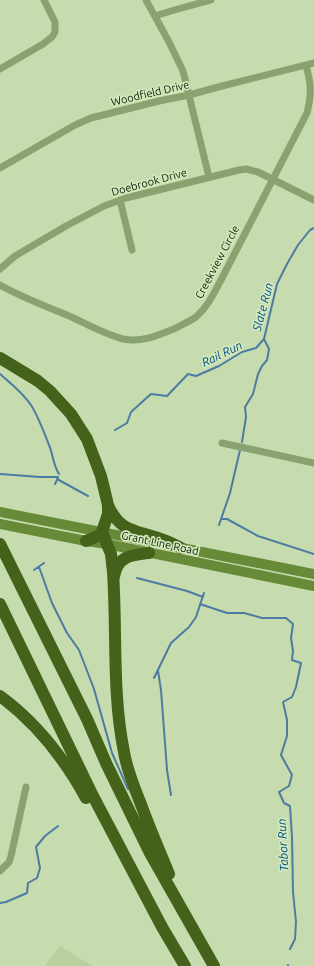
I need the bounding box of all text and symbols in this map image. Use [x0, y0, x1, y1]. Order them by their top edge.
street label: Woodfield Drive [110, 78, 190, 108]
street label: Doebrook Drive [110, 166, 188, 198]
street label: Creekview Circle [193, 223, 241, 301]
water label: Slate Run [250, 281, 275, 334]
water label: Rail Run [199, 338, 244, 369]
street label: Grant Line Road [120, 529, 200, 557]
water label: Tabor Run [275, 818, 290, 872]

